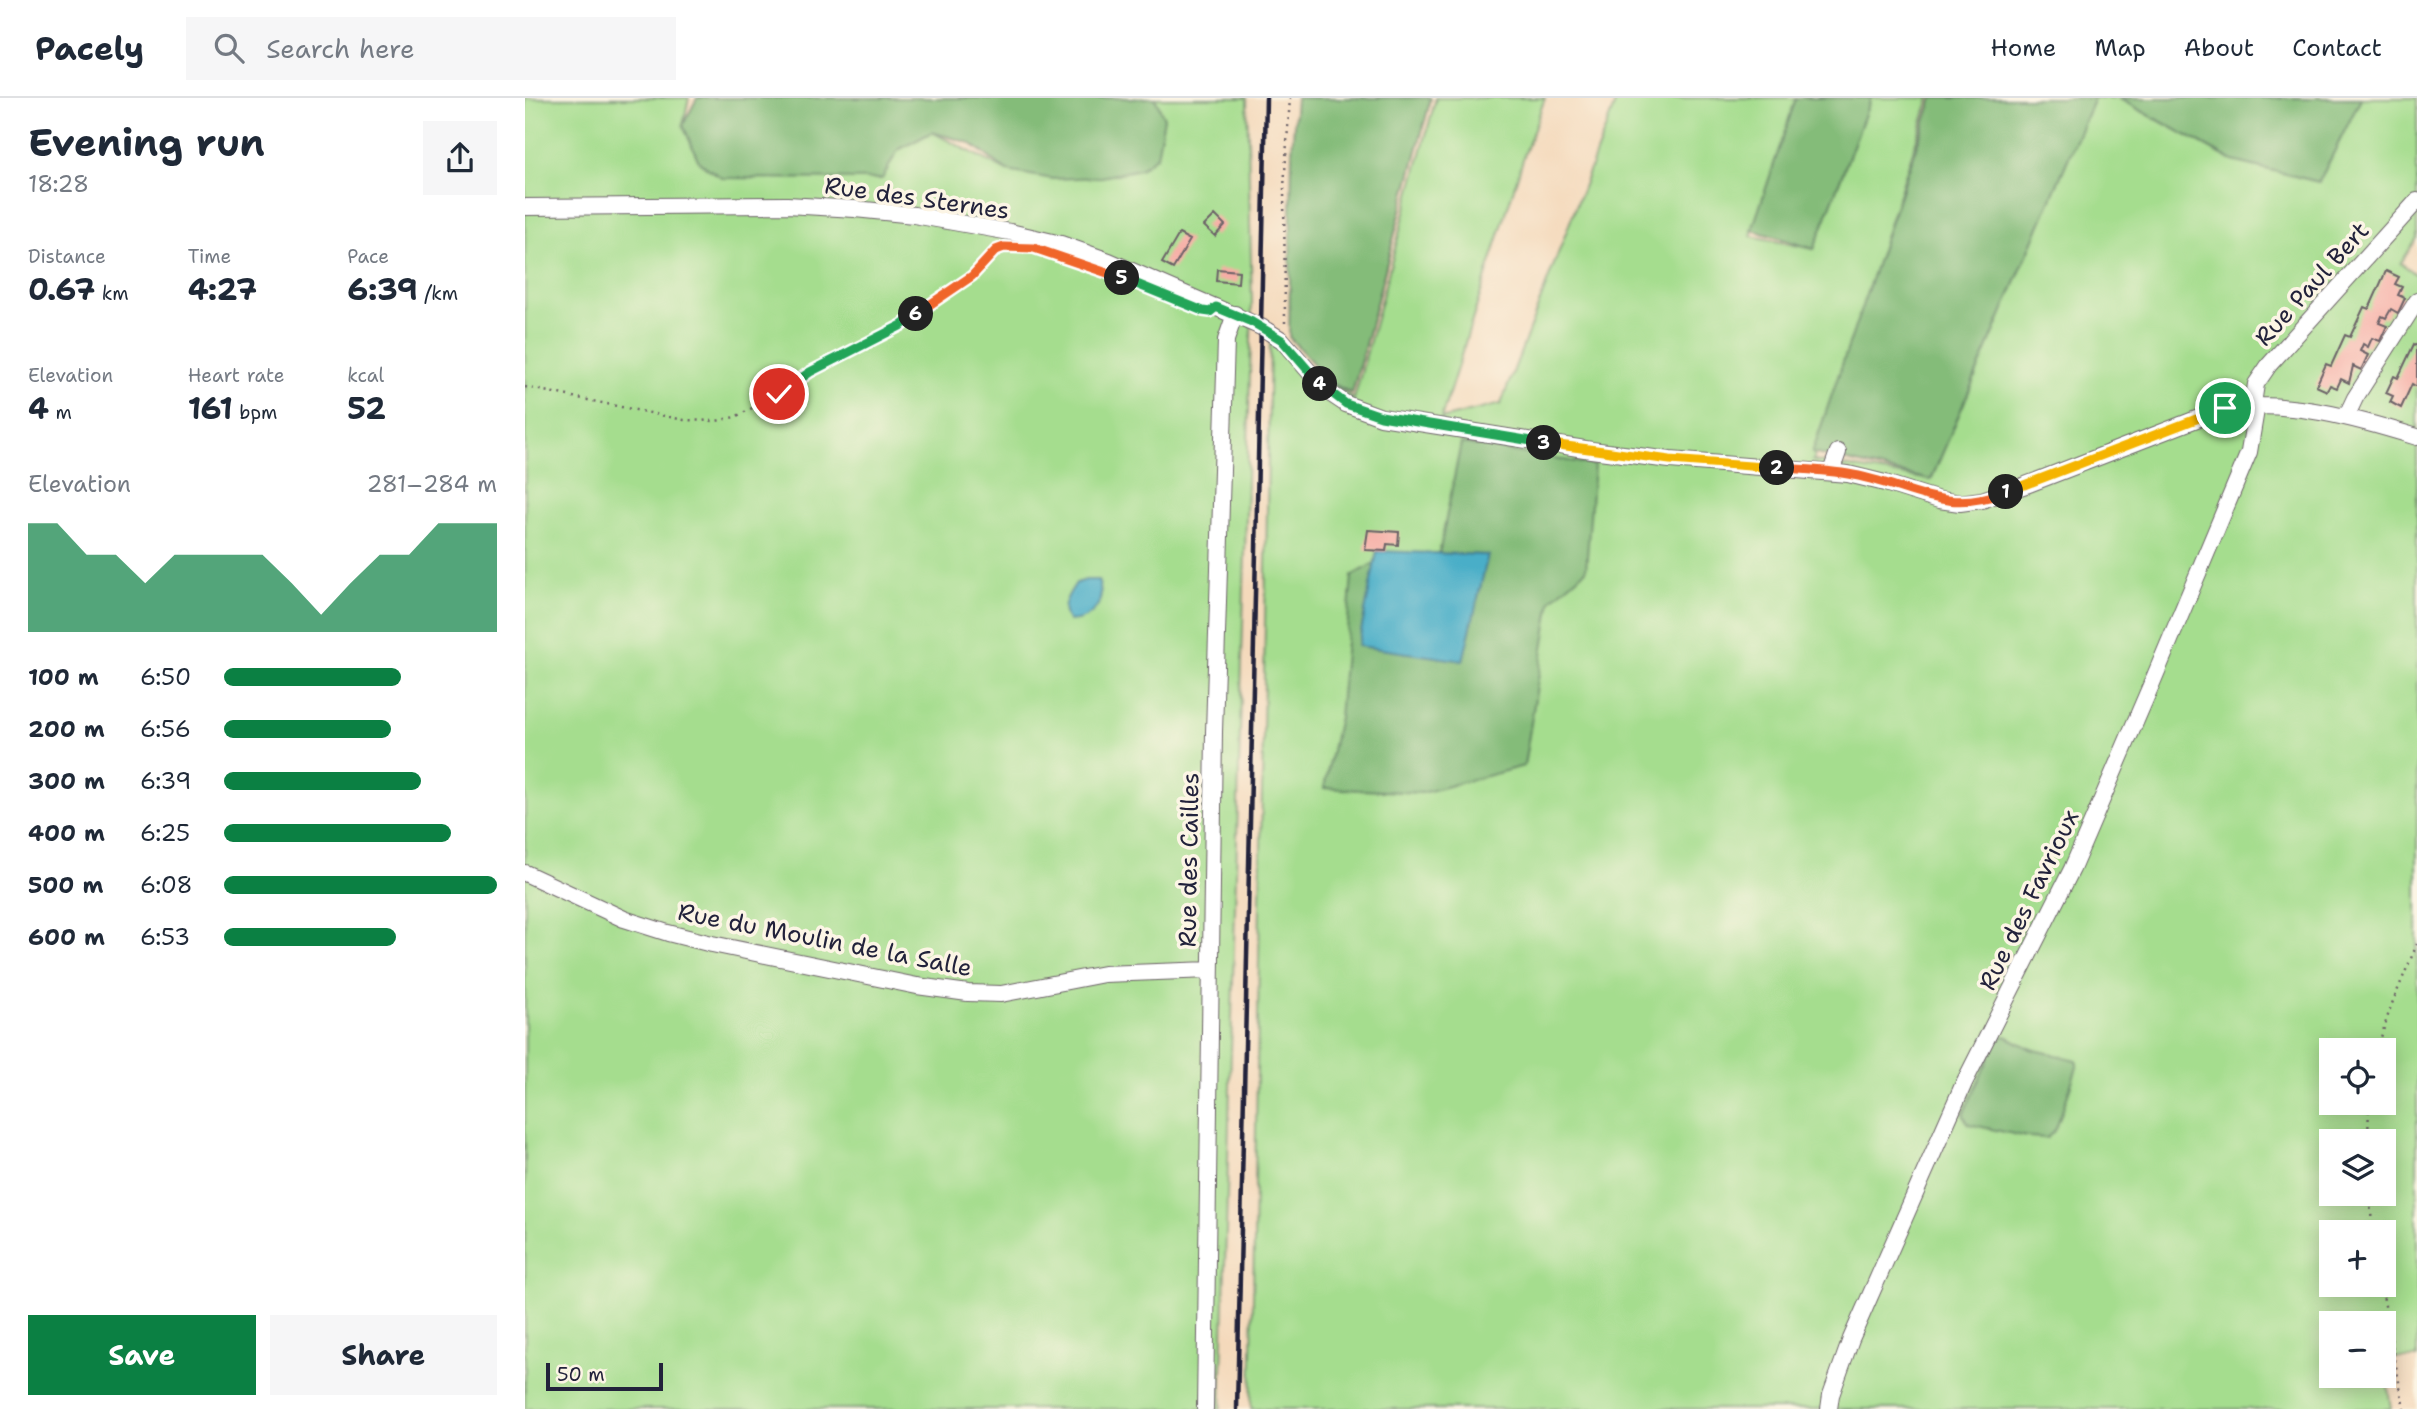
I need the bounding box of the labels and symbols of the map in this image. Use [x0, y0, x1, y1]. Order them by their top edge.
street label: Rue des Sternes [823, 169, 1011, 227]
street label: Rue Paul Bert [2248, 215, 2376, 353]
pin: 5 [1105, 260, 1139, 296]
pin: 6 [899, 296, 933, 332]
pin [749, 364, 809, 424]
pin: 4 [1303, 366, 1337, 402]
pin [2195, 378, 2255, 438]
pin: 3 [1527, 426, 1561, 460]
pin: 2 [1759, 450, 1795, 486]
pin: 1 [1989, 474, 2023, 510]
street label: Rue des Cailles [1171, 772, 1207, 948]
street label: Rue des Favrioux [1971, 804, 2087, 996]
street label: Rue du Moulin de la Salle [675, 896, 975, 984]
scale bar [546, 1360, 663, 1392]

